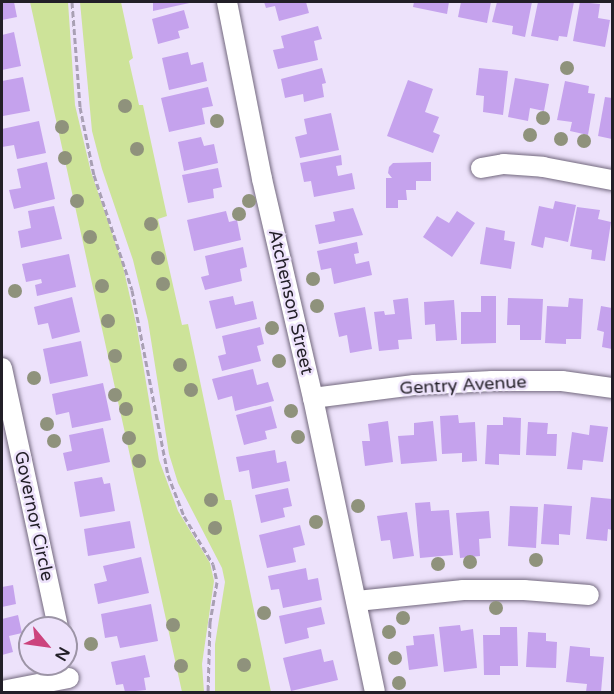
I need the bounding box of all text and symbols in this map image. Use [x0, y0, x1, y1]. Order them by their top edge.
street label: Atchenson Street [264, 227, 318, 377]
street label: Gentry Avenue [399, 371, 527, 399]
street label: Governor Circle [10, 449, 58, 583]
north arrow [18, 616, 78, 676]
text: N [50, 643, 74, 664]

